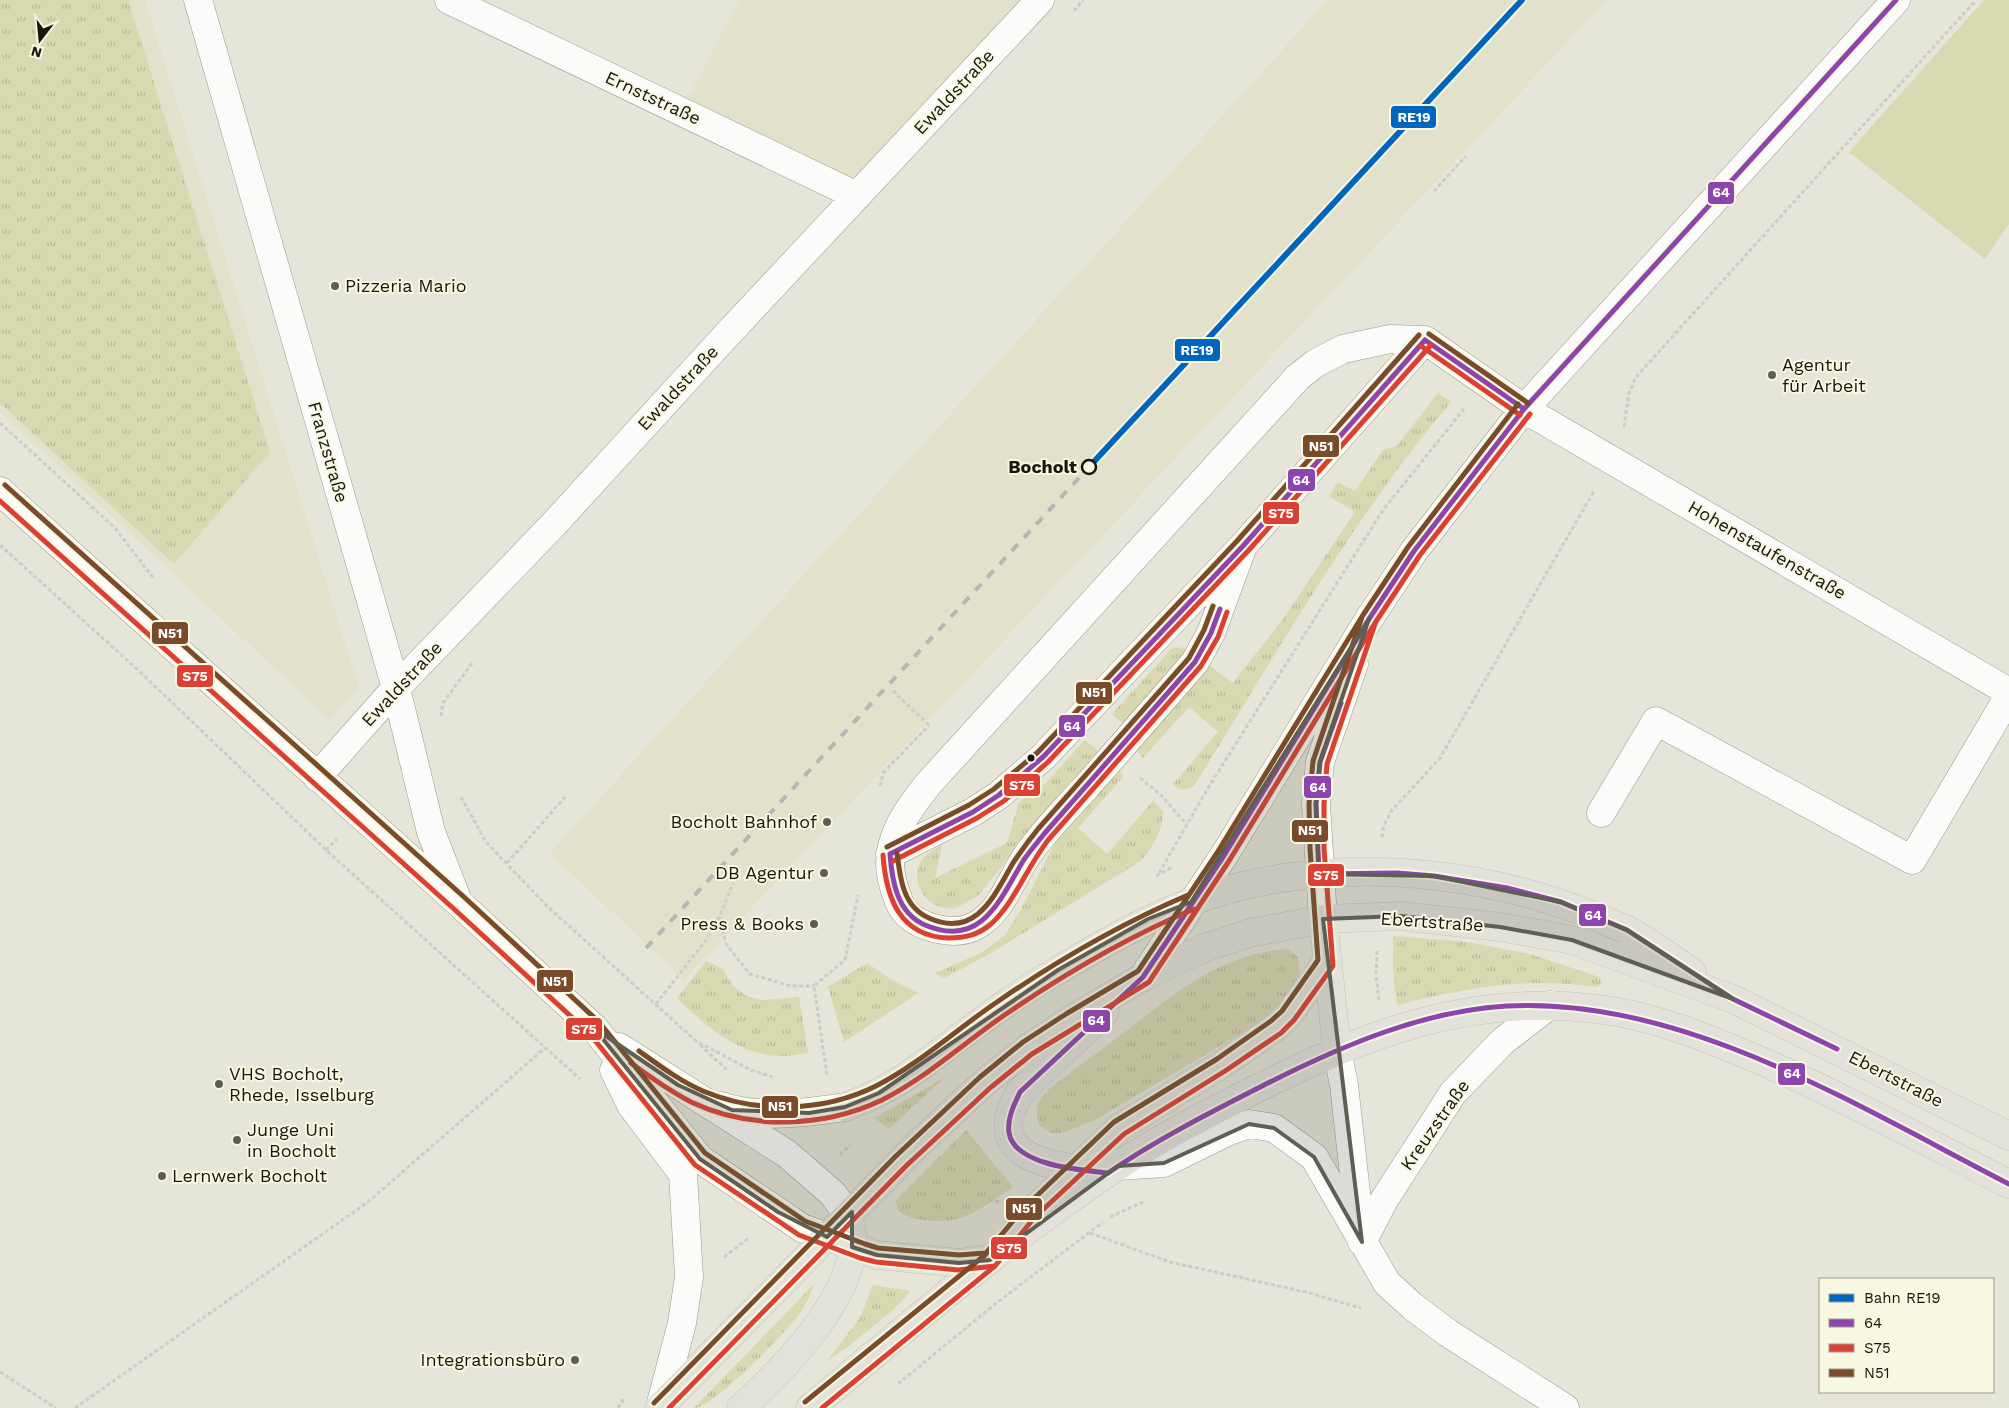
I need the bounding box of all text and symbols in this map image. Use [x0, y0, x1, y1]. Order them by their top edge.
north arrow [15, 15, 65, 65]
text: N [29, 43, 44, 62]
street label: Ewaldstraße [909, 45, 998, 139]
street label: Ernststraße [602, 66, 704, 129]
line badge: RE19 [1390, 105, 1437, 129]
text: RE19 [1397, 109, 1431, 125]
line badge: 64 [1707, 181, 1735, 205]
text: 64 [1712, 184, 1730, 200]
place label: Pizzeria Mario [345, 275, 467, 296]
marker: Pizzeria Mario [329, 280, 341, 292]
line badge: RE19 [1174, 338, 1221, 362]
street label: Ewaldstraße [633, 341, 722, 435]
text: RE19 [1180, 342, 1214, 358]
place label: Agentur für Arbeit [1782, 354, 1866, 396]
marker: Agentur für Arbeit [1766, 369, 1778, 381]
street label: Franzstraße [304, 399, 353, 505]
line badge: N51 [1302, 434, 1340, 458]
text: N51 [1309, 438, 1333, 454]
place label: Bocholt [1008, 456, 1077, 477]
marker: Bocholt [1081, 459, 1097, 475]
line badge: 64 [1287, 468, 1316, 492]
text: 64 [1292, 472, 1310, 488]
street label: Hohenstaufenstraße [1684, 496, 1850, 603]
line badge: S75 [1262, 501, 1300, 525]
text: S75 [1268, 505, 1294, 521]
line badge: N51 [151, 621, 189, 645]
text: N51 [158, 625, 182, 641]
street label: Ewaldstraße [357, 637, 446, 731]
line badge: S75 [176, 664, 214, 688]
text: S75 [182, 668, 208, 684]
line badge: N51 [1075, 681, 1113, 705]
text: N51 [1082, 684, 1106, 700]
line badge: 64 [1058, 714, 1086, 738]
text: 64 [1063, 718, 1081, 734]
unlabelled marker [1026, 753, 1036, 763]
line badge: S75 [1003, 773, 1041, 797]
line badge: 64 [1303, 775, 1332, 799]
text: S75 [1009, 777, 1035, 793]
text: 64 [1309, 779, 1327, 795]
place label: Bocholt Bahnhof [671, 811, 817, 832]
marker: Bocholt Bahnhof [821, 816, 833, 828]
line badge: N51 [1291, 819, 1329, 843]
text: N51 [1298, 822, 1322, 838]
place label: DB Agentur [715, 862, 814, 883]
line badge: S75 [1307, 863, 1345, 887]
marker: DB Agentur [818, 867, 830, 879]
text: S75 [1313, 867, 1339, 883]
line badge: 64 [1578, 903, 1607, 927]
street label: Ebertstraße [1380, 907, 1484, 936]
text: 64 [1584, 907, 1602, 923]
place label: Press & Books [680, 913, 804, 934]
marker: Press & Books [808, 918, 820, 930]
line badge: N51 [536, 969, 574, 993]
text: N51 [543, 973, 567, 989]
line badge: 64 [1082, 1009, 1111, 1033]
text: 64 [1087, 1012, 1105, 1028]
line badge: S75 [565, 1017, 603, 1041]
text: S75 [571, 1021, 597, 1037]
street label: Ebertstraße [1845, 1046, 1947, 1111]
line badge: 64 [1777, 1062, 1806, 1086]
place label: VHS Bocholt, Rhede, Isselburg [229, 1063, 374, 1105]
text: 64 [1783, 1065, 1801, 1081]
street label: Kreuzstraße [1396, 1075, 1474, 1174]
marker: VHS Bocholt, Rhede, Isselburg [213, 1078, 225, 1090]
line badge: N51 [761, 1095, 799, 1119]
text: N51 [768, 1098, 792, 1114]
place label: Junge Uni in Bocholt [247, 1119, 337, 1161]
marker: Junge Uni in Bocholt [231, 1134, 243, 1146]
place label: Lernwerk Bocholt [172, 1165, 327, 1186]
marker: Lernwerk Bocholt [156, 1170, 168, 1182]
line badge: N51 [1005, 1197, 1043, 1221]
text: N51 [1012, 1200, 1036, 1216]
line badge: S75 [990, 1236, 1028, 1260]
text: S75 [996, 1240, 1022, 1256]
legend [1819, 1278, 1994, 1393]
text: Bahn RE19 [1864, 1289, 1941, 1307]
text: 64 [1864, 1314, 1882, 1332]
text: S75 [1864, 1339, 1891, 1357]
place label: Integrationsbüro [420, 1349, 565, 1370]
marker: Integrationsbüro [569, 1354, 581, 1366]
text: N51 [1864, 1364, 1890, 1382]

